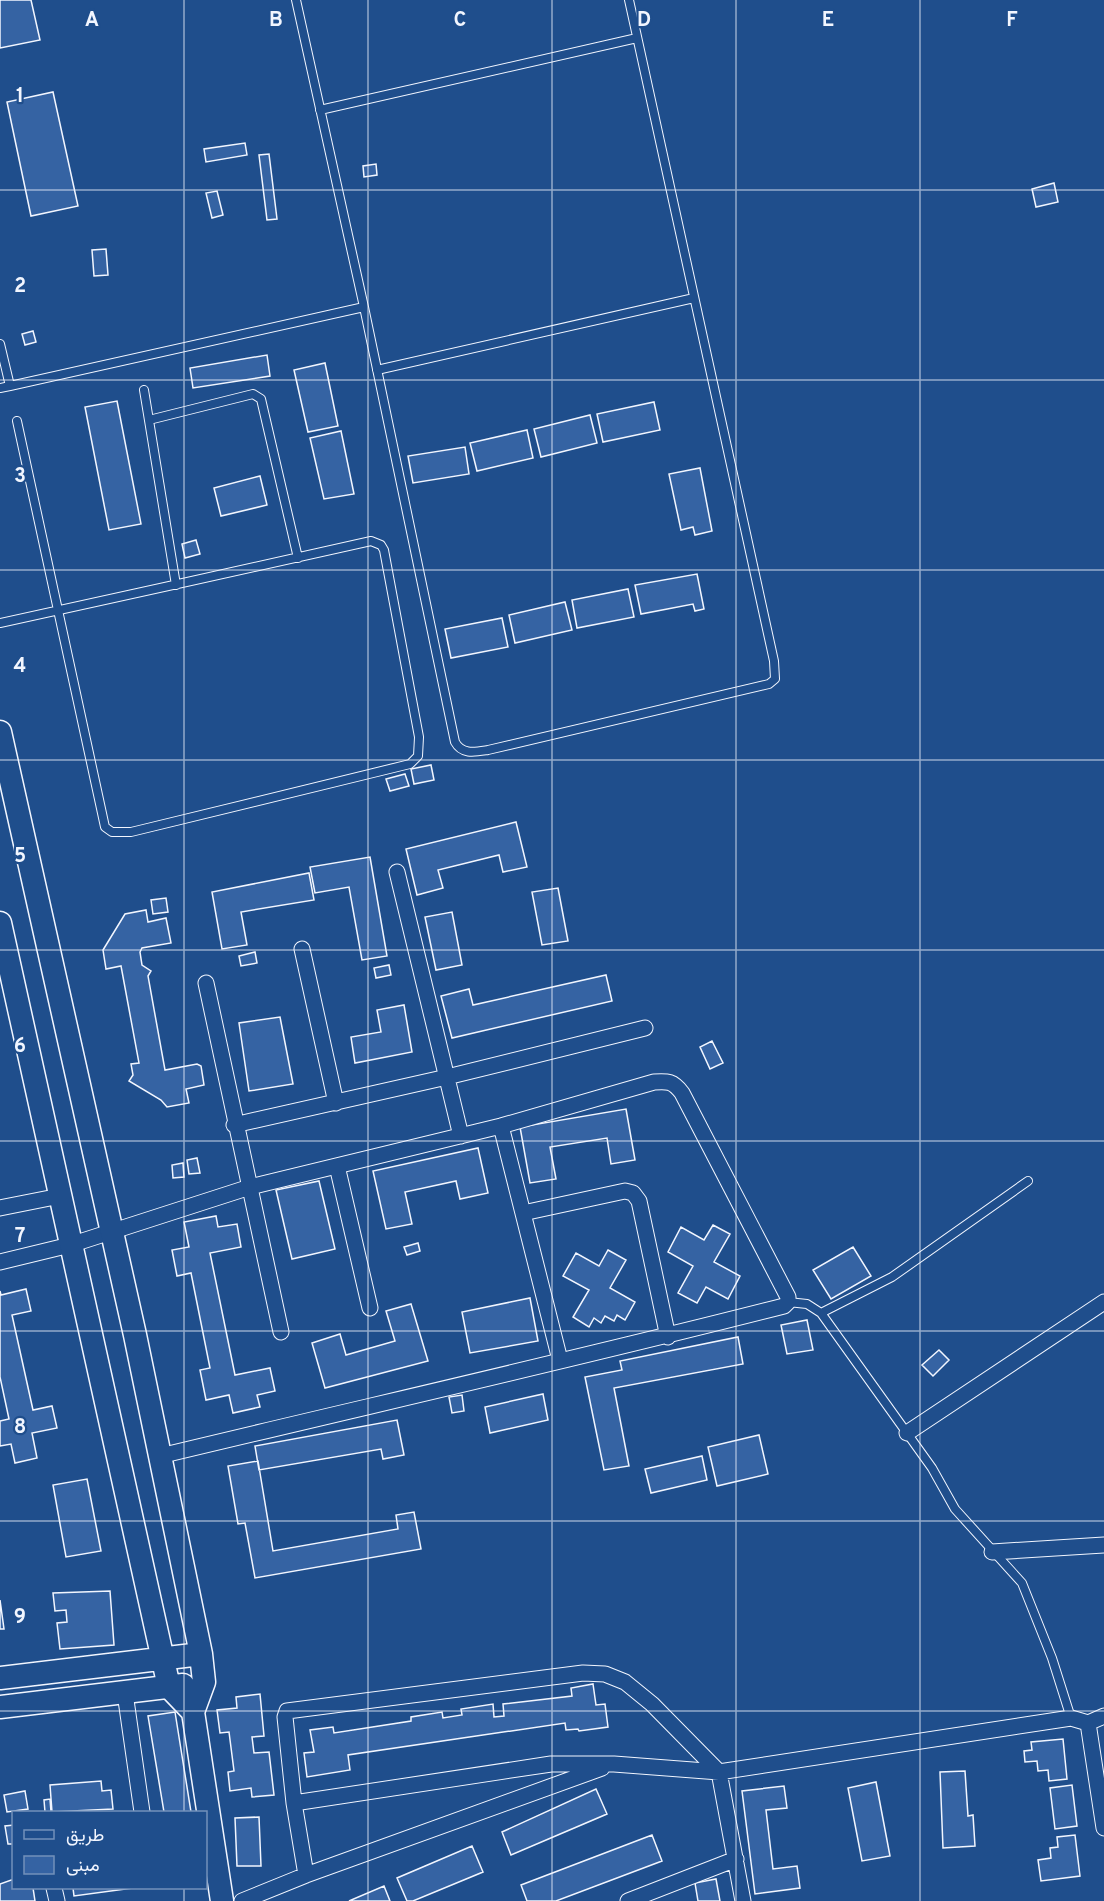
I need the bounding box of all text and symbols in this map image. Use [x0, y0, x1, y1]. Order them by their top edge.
text: A [85, 8, 99, 34]
text: B [269, 8, 283, 34]
text: C [454, 8, 466, 34]
text: D [637, 8, 651, 34]
text: E [822, 8, 834, 34]
text: F [1006, 8, 1018, 34]
text: 1 [16, 84, 24, 110]
text: 2 [14, 274, 26, 300]
text: 3 [14, 464, 26, 490]
text: 4 [14, 654, 26, 680]
text: 5 [14, 844, 26, 870]
text: 6 [14, 1034, 26, 1060]
text: 7 [15, 1224, 25, 1250]
text: 8 [14, 1415, 26, 1441]
text: 9 [14, 1605, 26, 1631]
legend [12, 1811, 207, 1889]
text: طريق [66, 1825, 104, 1848]
text: مبنى [66, 1855, 100, 1878]

